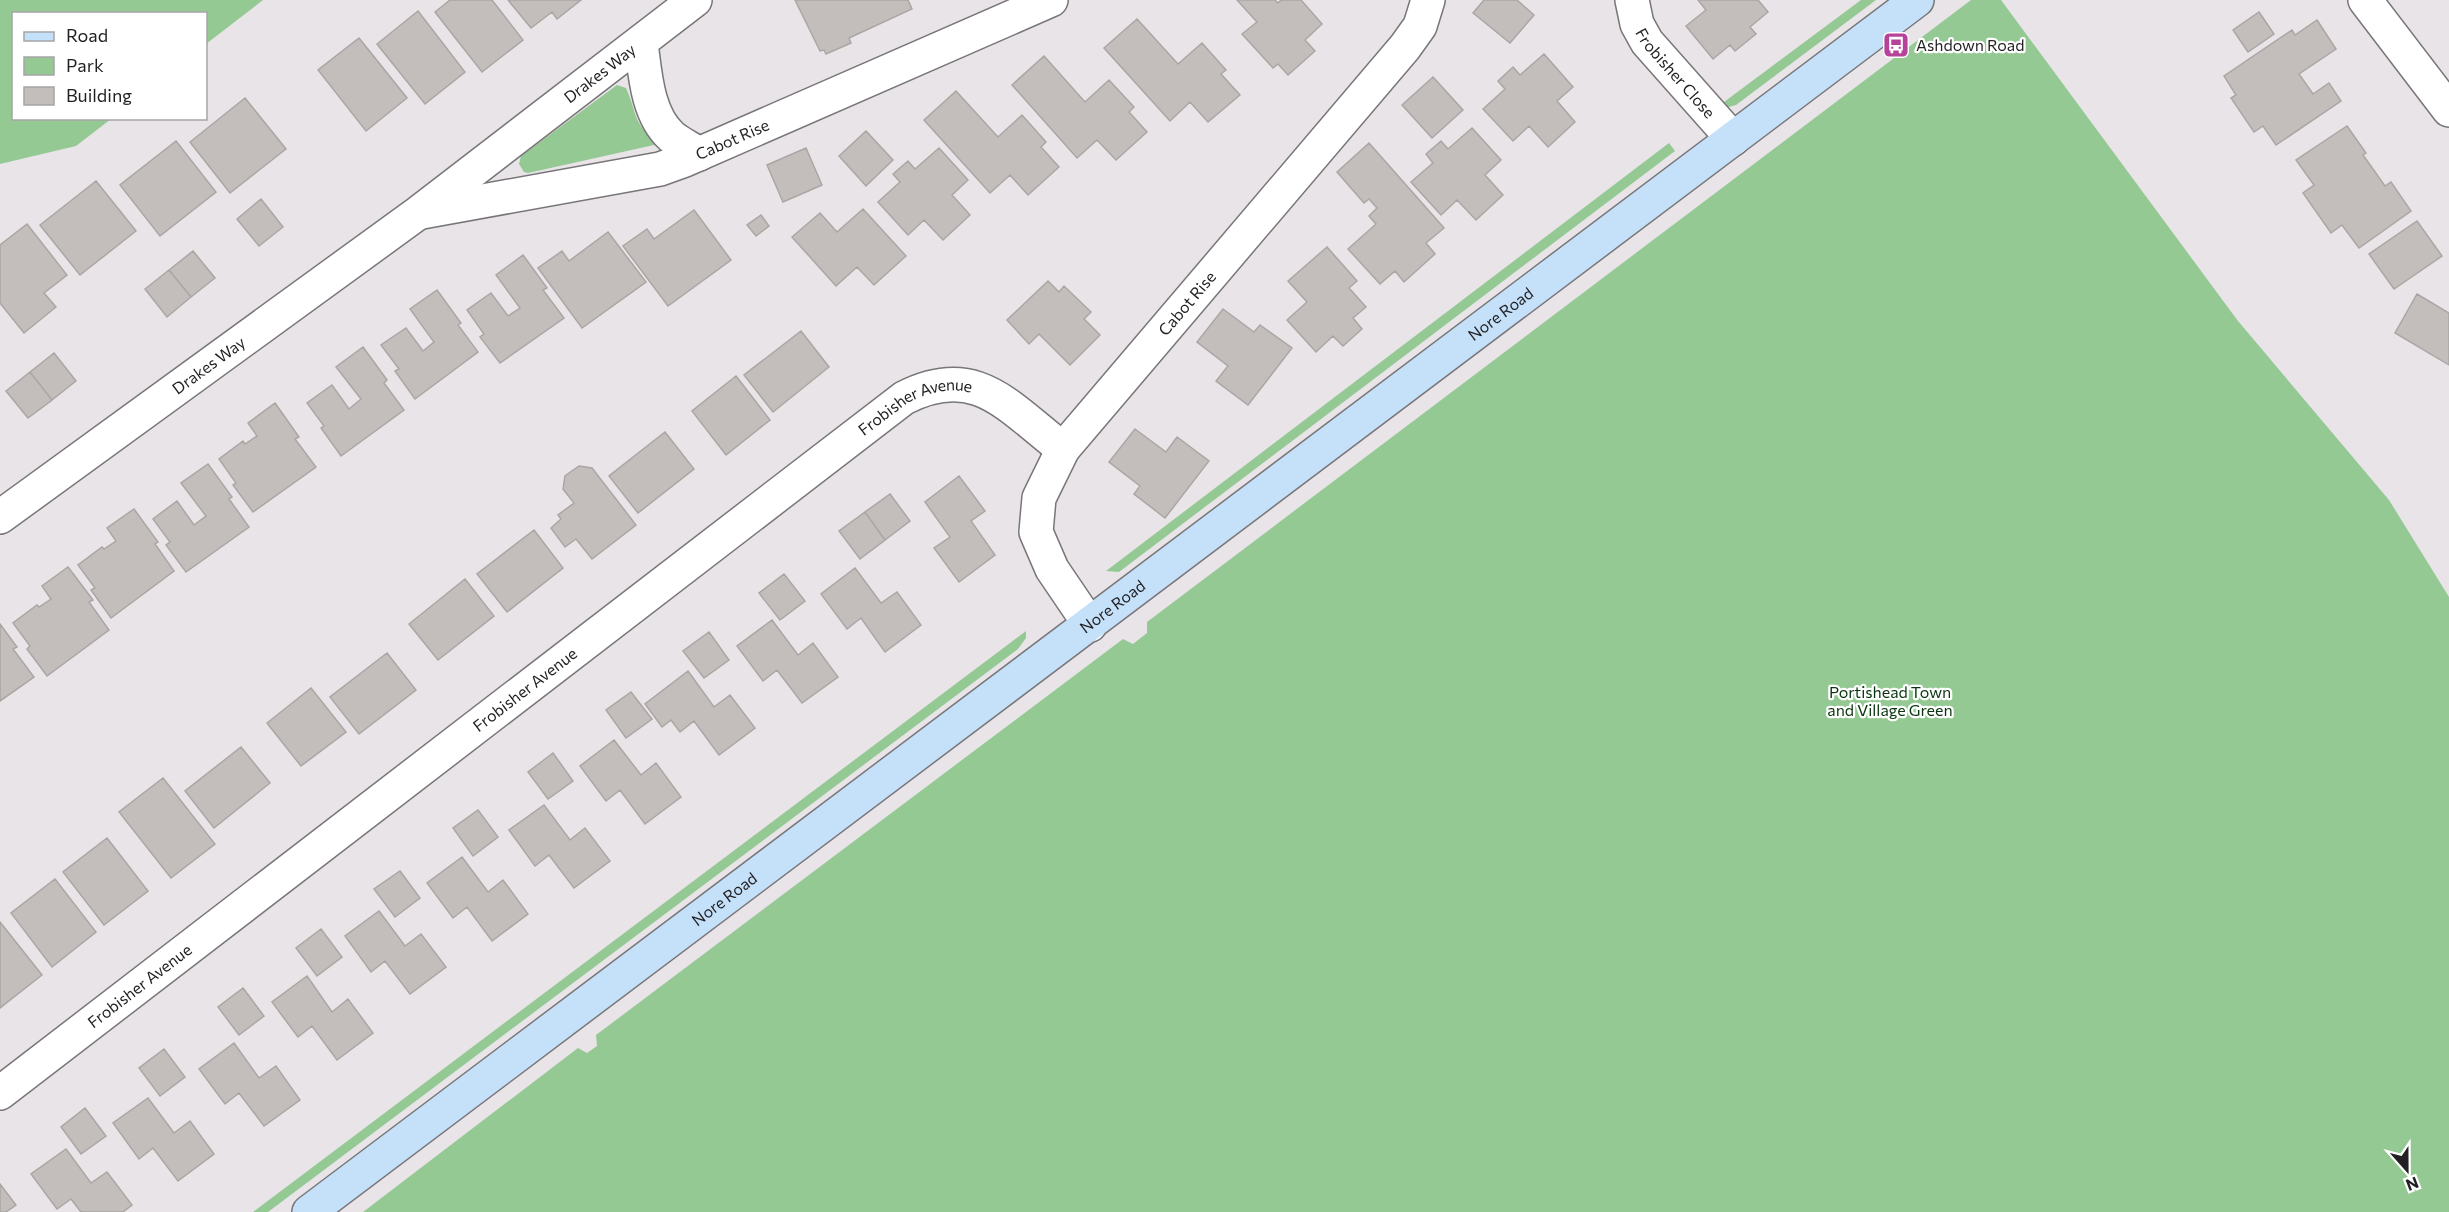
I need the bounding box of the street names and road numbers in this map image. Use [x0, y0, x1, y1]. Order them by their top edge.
street label: Frobisher Close [1632, 24, 1720, 122]
street label: Drakes Way [560, 39, 639, 107]
street label: Cabot Rise [692, 114, 772, 163]
street label: Cabot Rise [1154, 267, 1219, 339]
street label: Nore Road [1464, 283, 1536, 344]
street label: Drakes Way [168, 332, 249, 398]
street label: Frobisher Avenue [854, 374, 974, 439]
street label: Nore Road [1076, 575, 1148, 637]
street label: Frobisher Avenue [469, 643, 580, 735]
street label: Nore Road [688, 868, 760, 929]
street label: Frobisher Avenue [83, 939, 195, 1031]

